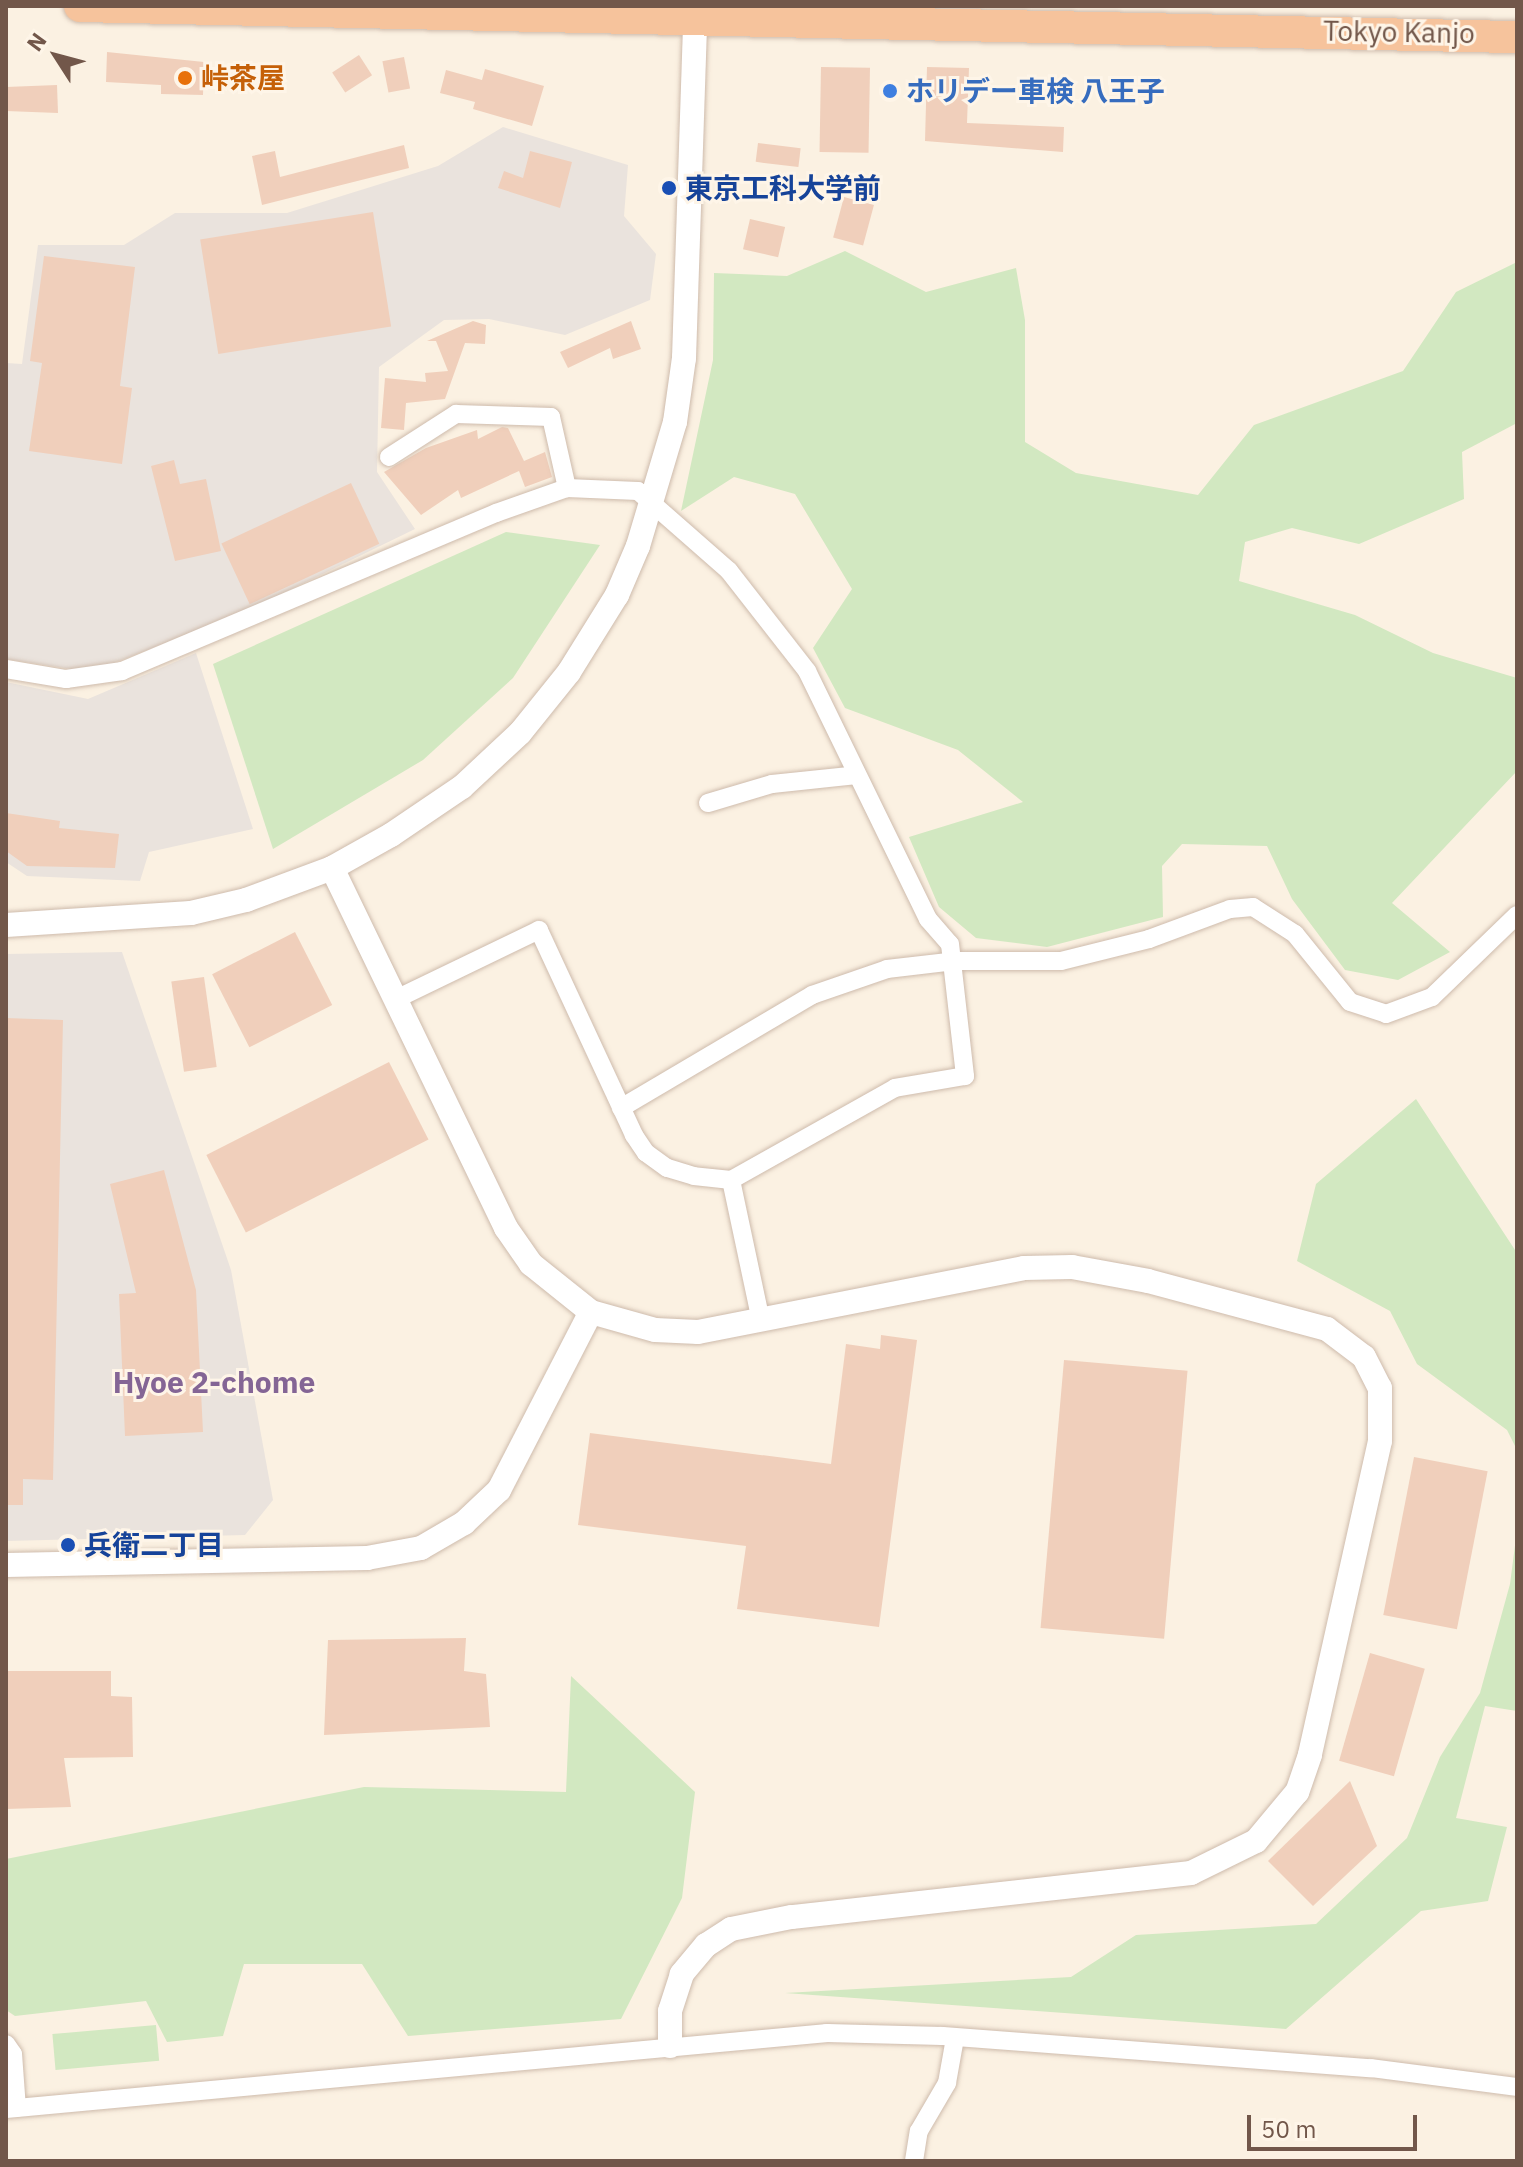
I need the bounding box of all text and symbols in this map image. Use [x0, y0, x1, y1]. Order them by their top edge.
street label: Tokyo Kanjo [1323, 14, 1475, 50]
north arrow [16, 16, 96, 96]
text: N [20, 27, 53, 57]
place label: 峠茶屋 [201, 61, 285, 95]
marker: 峠茶屋 [176, 69, 194, 87]
place label: ホリデー車検 八王子 [906, 74, 1165, 108]
marker: ホリデー車検 八王子 [881, 82, 899, 100]
place label: 東京工科大学前 [685, 171, 881, 205]
marker: 東京工科大学前 [660, 179, 678, 197]
district label: Hyoe 2-chome [113, 1364, 315, 1400]
place label: 兵衛二丁目 [84, 1528, 224, 1562]
marker: 兵衛二丁目 [59, 1536, 77, 1554]
scale bar [1251, 2099, 1421, 2149]
text: 50 m [1261, 2113, 1316, 2145]

